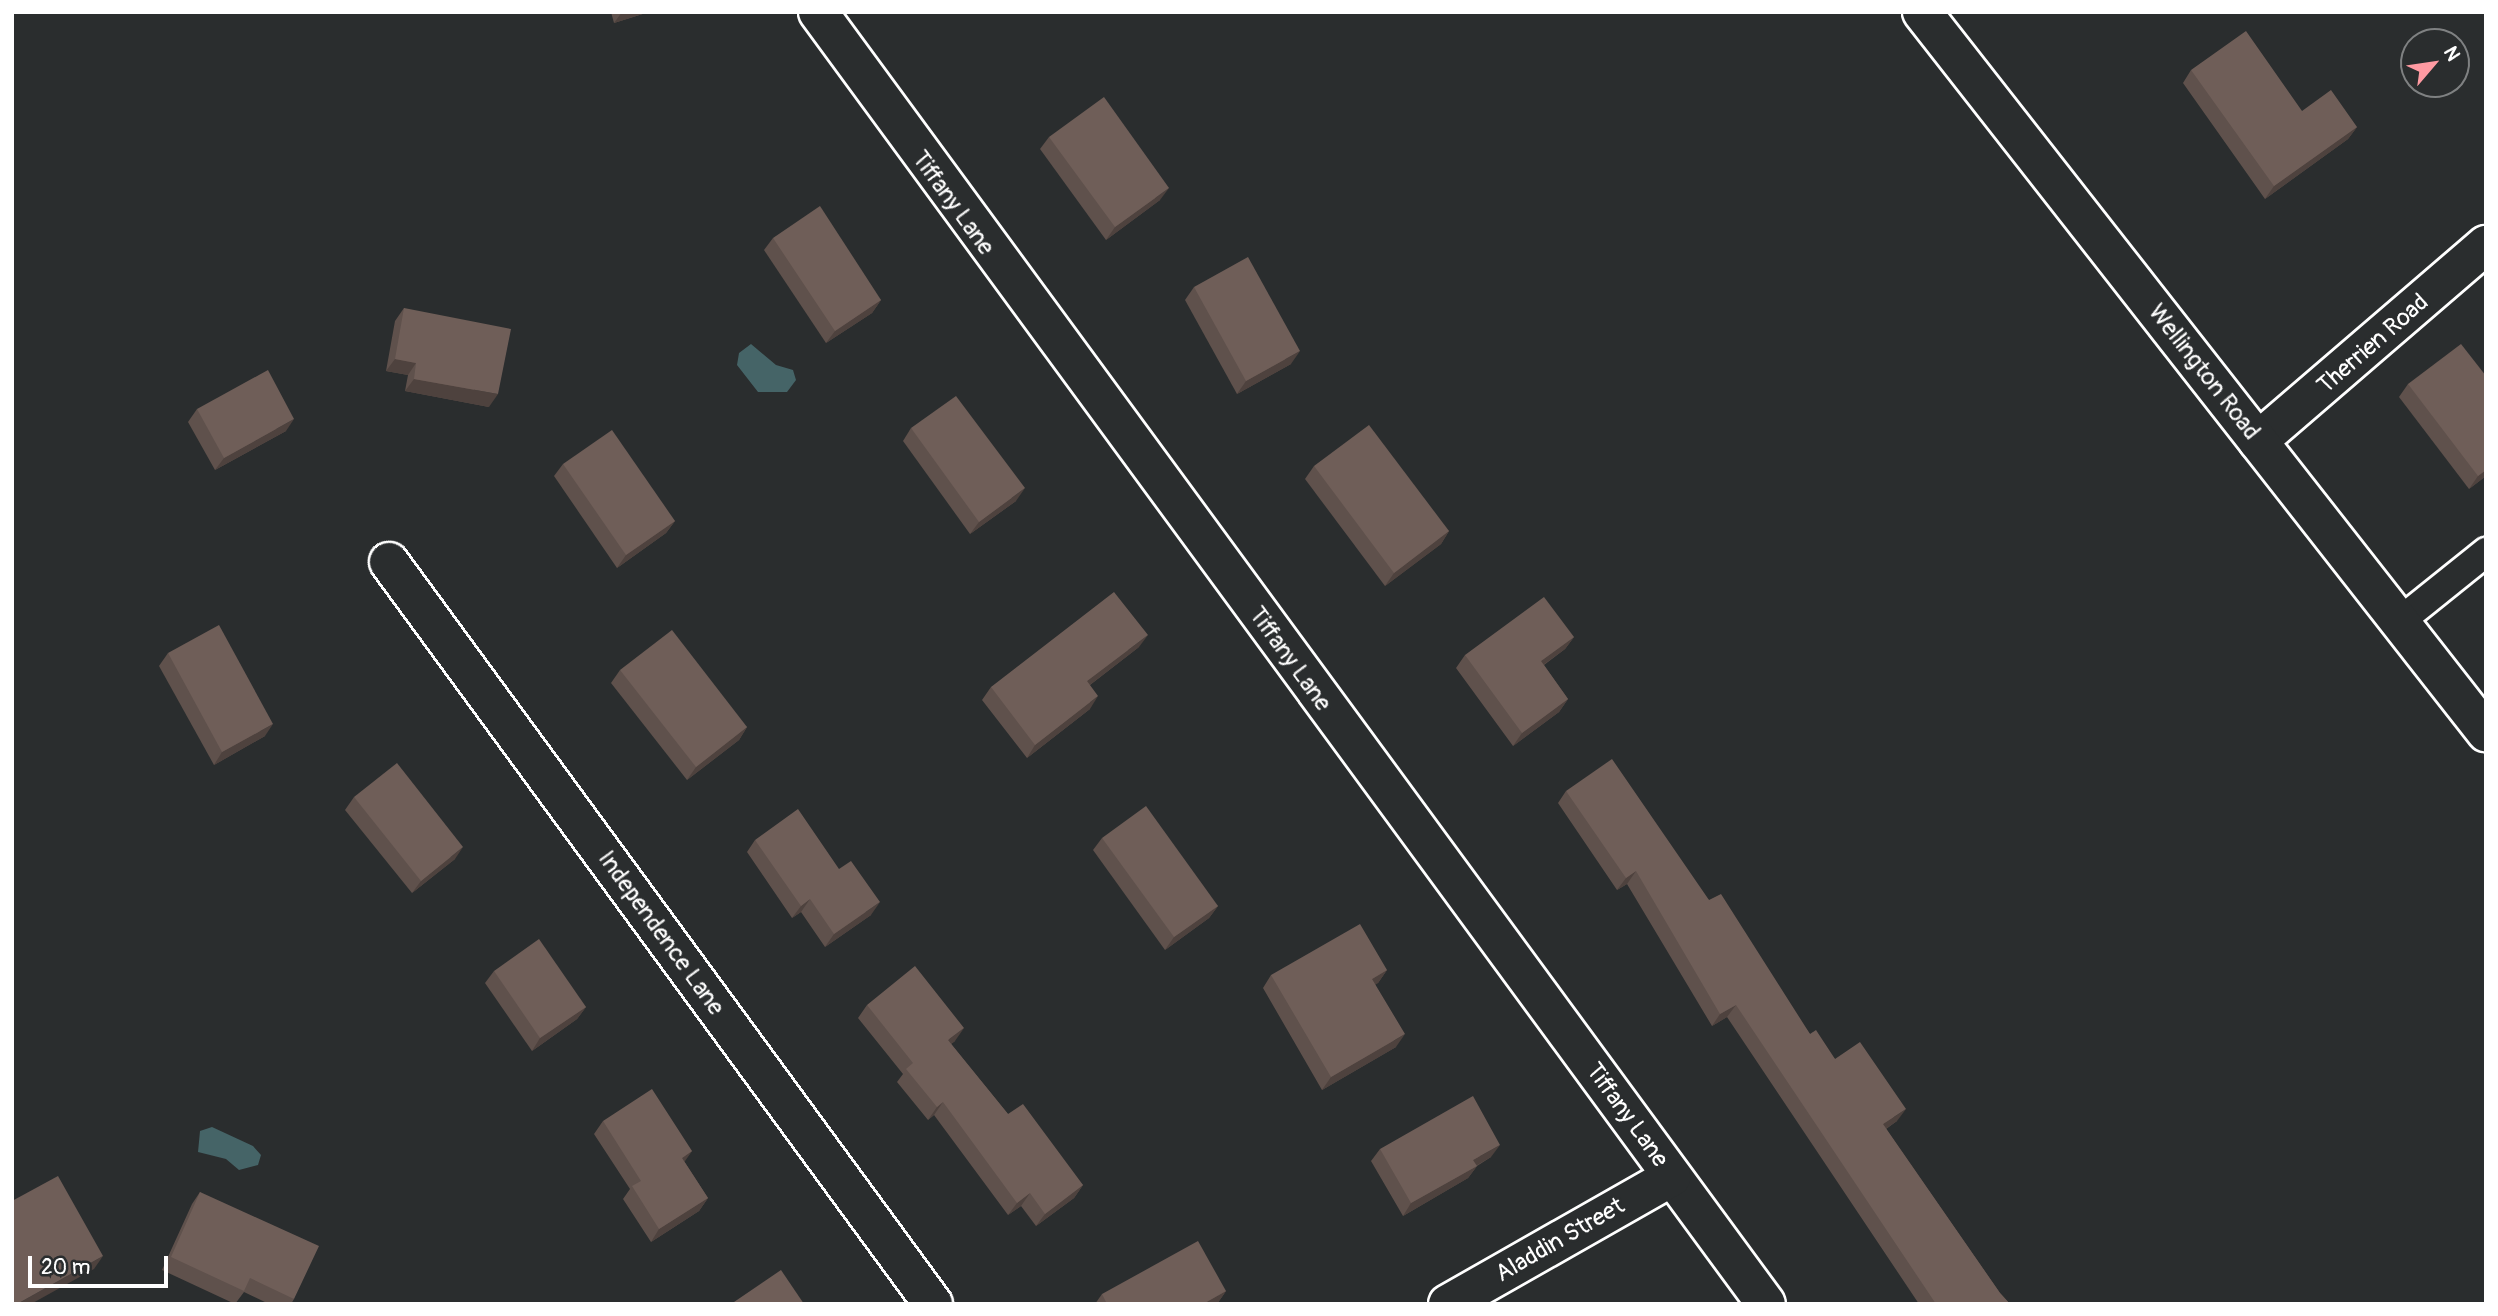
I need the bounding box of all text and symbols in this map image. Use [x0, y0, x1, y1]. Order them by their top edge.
north arrow [2400, 28, 2470, 98]
text: N [2438, 42, 2465, 65]
street label: Tiffany Lane [906, 145, 1000, 261]
street label: Therrien Road [2312, 288, 2434, 400]
street label: Wellington Road [2142, 298, 2266, 446]
street label: Tiffany Lane [1243, 601, 1337, 717]
street label: Independence Lane [592, 845, 730, 1021]
street label: Tiffany Lane [1580, 1057, 1674, 1173]
street label: Aladdin Street [1490, 1192, 1630, 1288]
scale bar [32, 1242, 172, 1286]
text: 20 m [41, 1254, 90, 1281]

